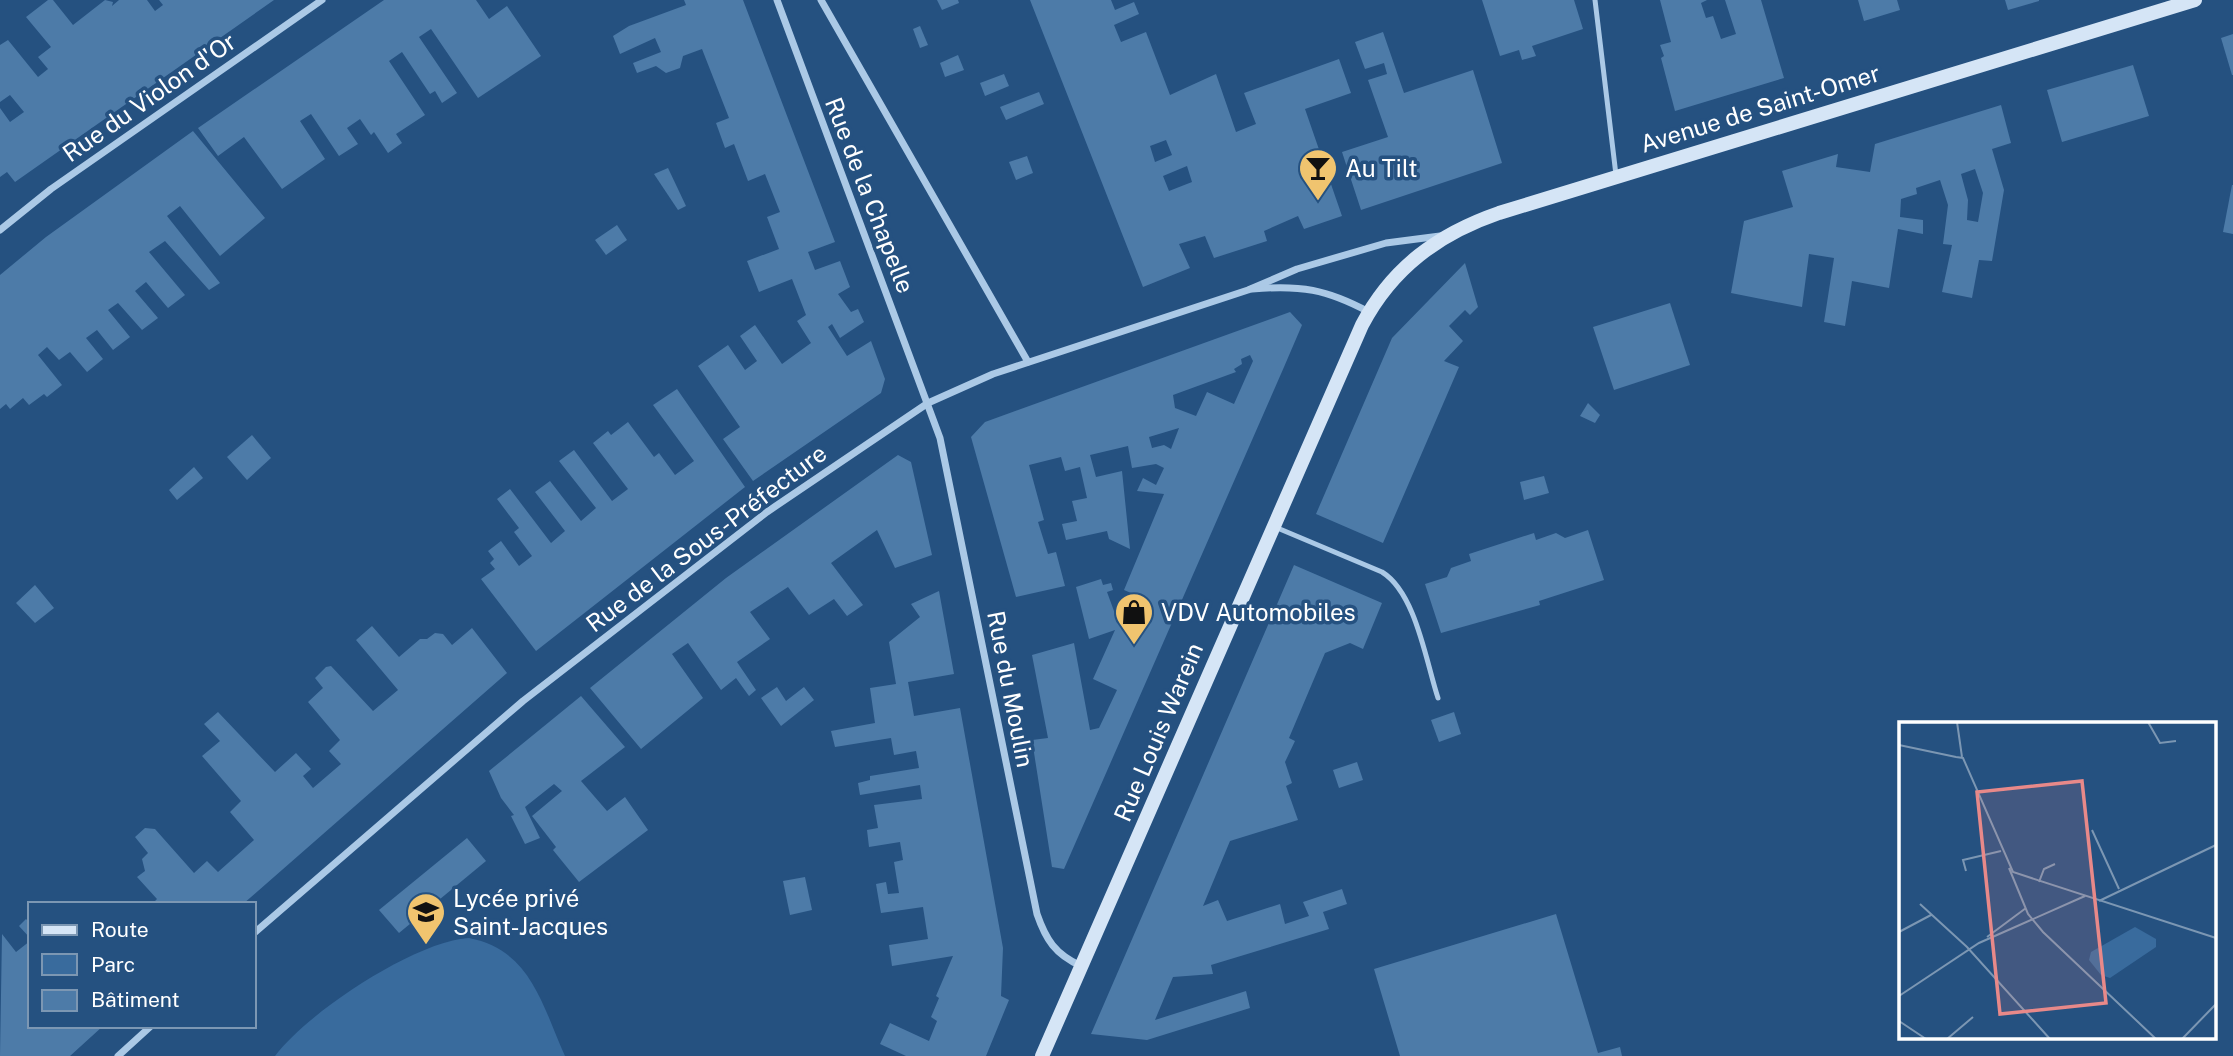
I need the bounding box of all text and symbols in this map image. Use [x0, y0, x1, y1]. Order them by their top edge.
street label: Rue du Violon d'Or [57, 27, 241, 167]
street label: Avenue de Saint-Omer [1637, 58, 1883, 158]
street label: Rue de la Chapelle [820, 93, 920, 297]
bar icon: Au Tilt [1297, 147, 1339, 202]
place label: Au Tilt [1345, 154, 1418, 182]
street label: Rue de la Sous-Préfecture [580, 438, 832, 638]
shop icon: VDV Automobiles [1113, 591, 1155, 646]
place label: VDV Automobiles [1161, 598, 1356, 626]
street label: Rue du Moulin [982, 608, 1040, 770]
street label: Rue Louis Warein [1108, 638, 1208, 826]
inset map [1899, 722, 2216, 1038]
place label: Lycée privé Saint-Jacques [453, 884, 608, 940]
school or university icon: Lycée privé Saint-Jacques [405, 891, 447, 946]
legend [28, 902, 256, 1028]
text: Route [91, 917, 149, 942]
text: Parc [91, 952, 135, 977]
text: Bâtiment [91, 987, 180, 1012]

